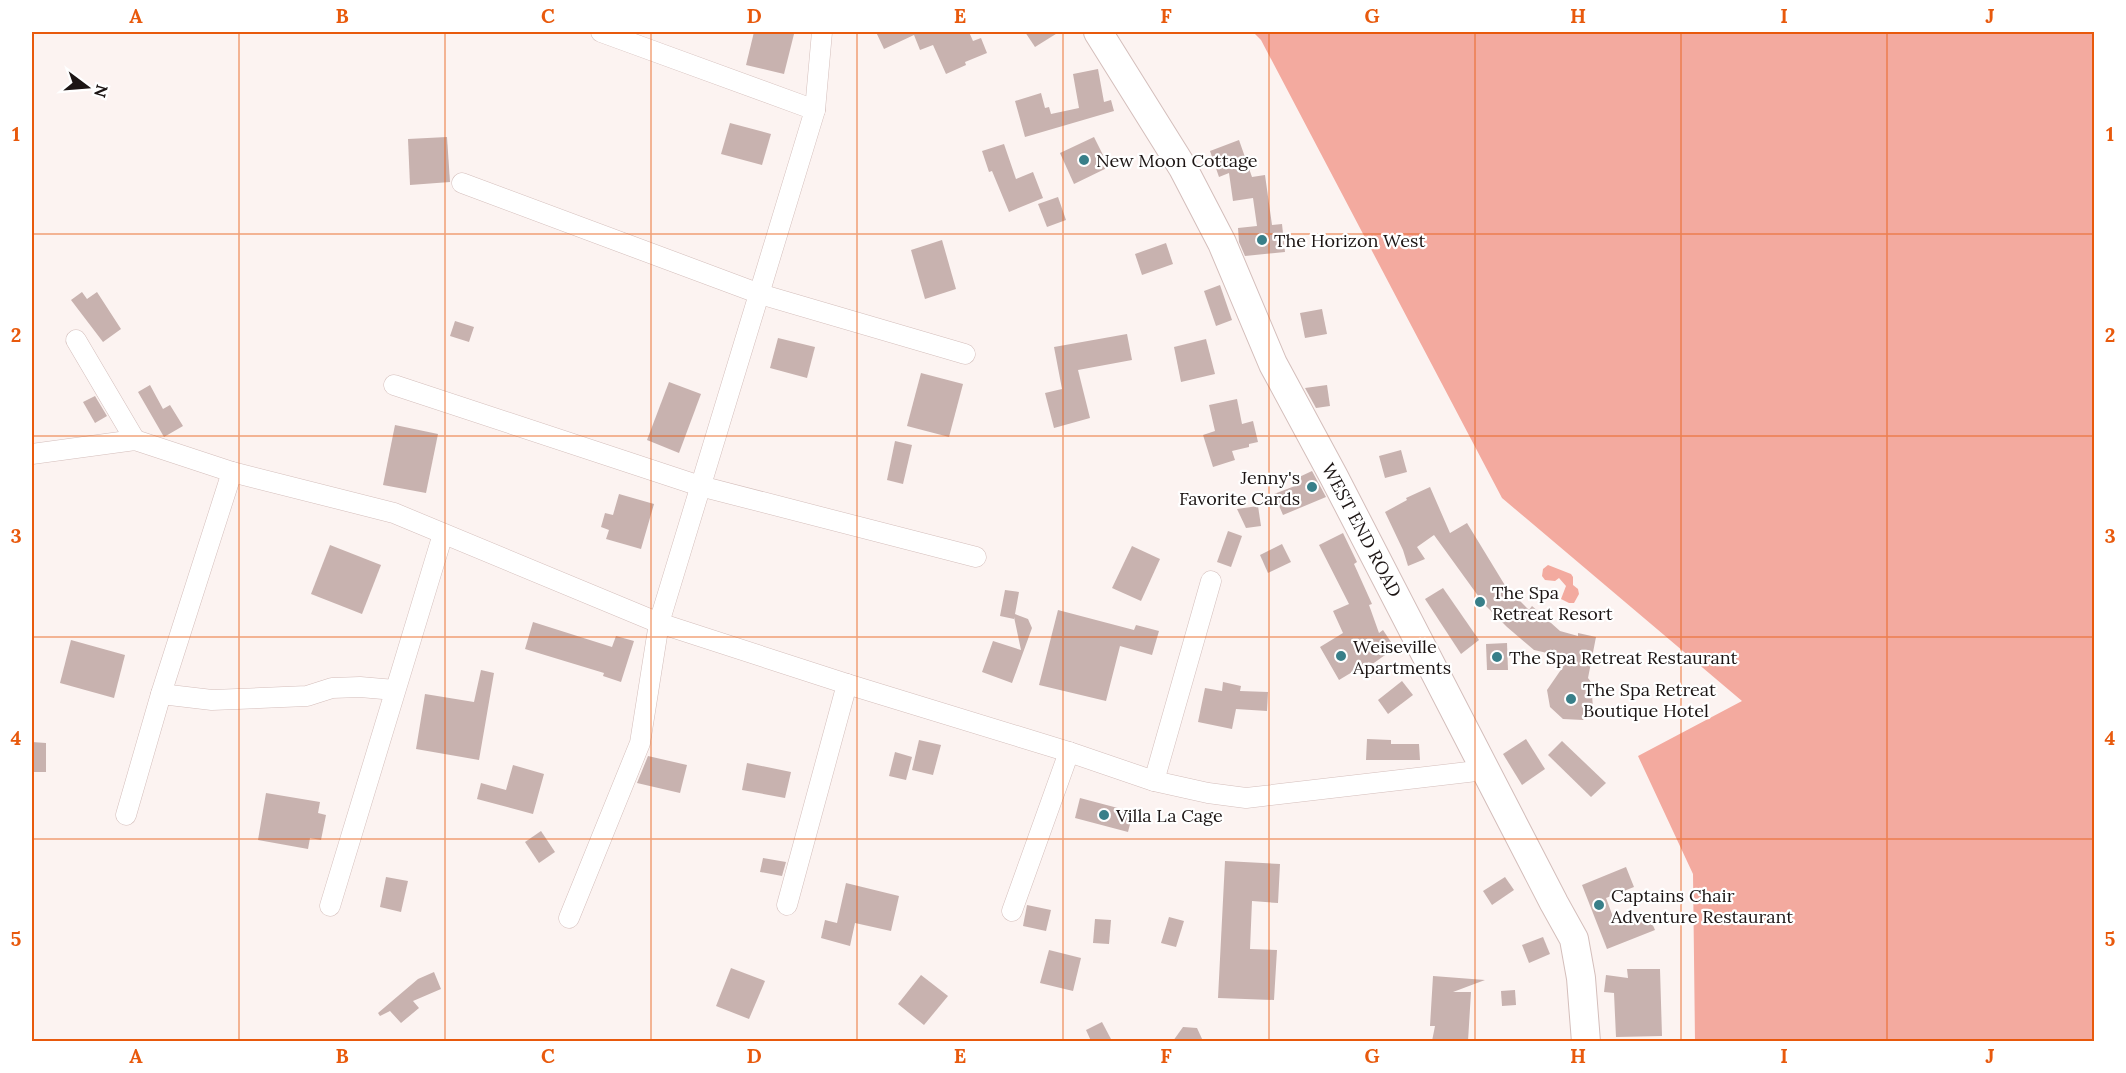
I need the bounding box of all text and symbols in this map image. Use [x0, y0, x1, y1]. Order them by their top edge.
text: A [129, 3, 143, 28]
text: B [335, 3, 349, 28]
text: C [541, 3, 555, 28]
text: D [746, 3, 762, 28]
text: E [954, 3, 966, 28]
text: F [1160, 3, 1172, 28]
text: G [1364, 3, 1380, 28]
text: H [1570, 3, 1586, 28]
text: I [1780, 3, 1788, 28]
text: J [1985, 3, 1995, 28]
north arrow [57, 57, 117, 117]
text: N [90, 82, 113, 100]
text: 1 [12, 121, 20, 146]
text: 1 [2106, 121, 2114, 146]
place label: New Moon Cottage [1096, 149, 1258, 172]
marker: New Moon Cottage [1077, 153, 1091, 167]
place label: The Horizon West [1274, 229, 1425, 252]
marker: The Horizon West [1255, 233, 1269, 247]
text: 2 [11, 322, 21, 347]
text: 2 [2105, 322, 2115, 347]
street label: WEST END ROAD [1317, 459, 1407, 601]
place label: Jenny's Favorite Cards [1179, 466, 1300, 510]
marker: Jenny's Favorite Cards [1305, 480, 1319, 494]
text: 3 [10, 523, 22, 548]
text: 3 [2104, 523, 2116, 548]
place label: The Spa Retreat Resort [1492, 581, 1613, 625]
marker: The Spa Retreat Resort [1473, 595, 1487, 609]
place label: Weiseville Apartments [1352, 635, 1451, 679]
place label: The Spa Retreat Restaurant [1509, 646, 1738, 669]
marker: Weiseville Apartments [1334, 649, 1348, 663]
marker: The Spa Retreat Restaurant [1490, 650, 1504, 664]
place label: The Spa Retreat Boutique Hotel [1583, 678, 1716, 722]
marker: The Spa Retreat Boutique Hotel [1564, 692, 1578, 706]
text: 4 [11, 725, 22, 750]
text: 4 [2105, 725, 2116, 750]
place label: Villa La Cage [1115, 804, 1223, 827]
marker: Villa La Cage [1097, 808, 1111, 822]
place label: Captains Chair Adventure Restaurant [1610, 884, 1793, 928]
marker: Captains Chair Adventure Restaurant [1592, 898, 1606, 912]
text: 5 [11, 926, 22, 951]
text: 5 [2105, 926, 2116, 951]
text: A [129, 1043, 143, 1068]
text: B [335, 1043, 349, 1068]
text: C [541, 1043, 555, 1068]
text: D [746, 1043, 762, 1068]
text: E [954, 1043, 966, 1068]
text: F [1160, 1043, 1172, 1068]
text: G [1364, 1043, 1380, 1068]
text: H [1570, 1043, 1586, 1068]
text: I [1780, 1043, 1788, 1068]
text: J [1985, 1043, 1995, 1068]

